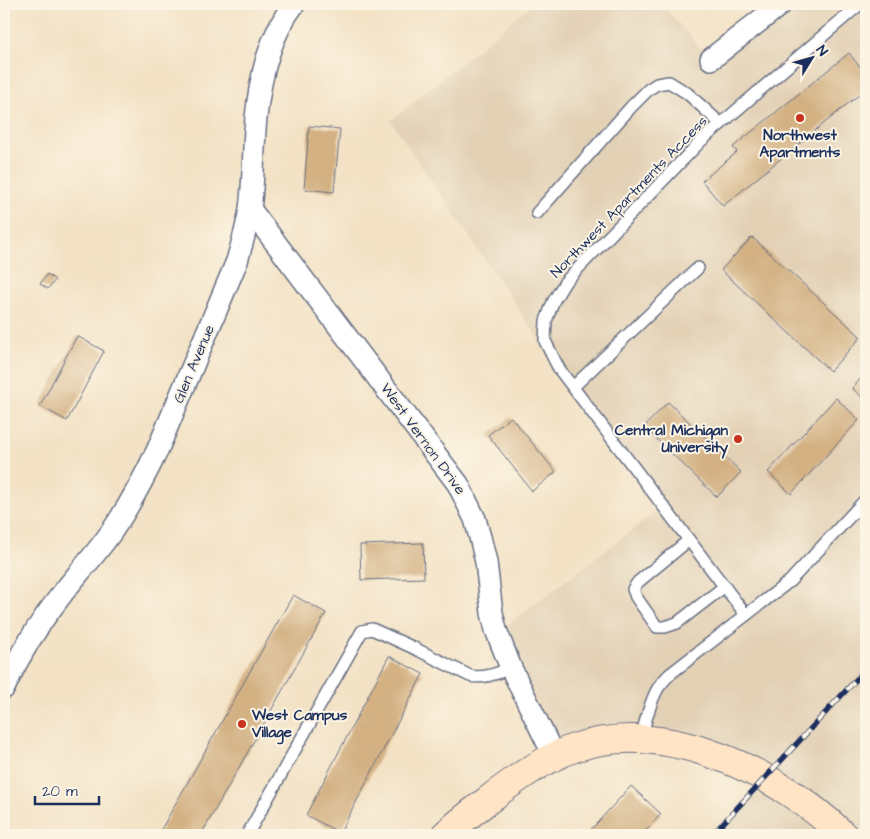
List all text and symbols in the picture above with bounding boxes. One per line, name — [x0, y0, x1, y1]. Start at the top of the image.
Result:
north arrow — [788, 32, 838, 82]
text: N — [811, 41, 832, 60]
street label: Northwest Apartments Access — [546, 111, 713, 283]
marker: Northwest Apartments — [794, 112, 806, 124]
place label: Northwest Apartments — [760, 125, 841, 163]
street label: Glen Avenue — [168, 322, 220, 406]
street label: West Vernon Drive — [375, 379, 471, 499]
place label: Central Michigan University — [615, 420, 729, 459]
marker: Central Michigan University — [732, 433, 744, 445]
place label: West Campus Village — [251, 705, 348, 745]
marker: West Campus Village — [236, 718, 248, 730]
scale bar — [35, 774, 99, 806]
text: 20 m — [42, 781, 78, 802]

